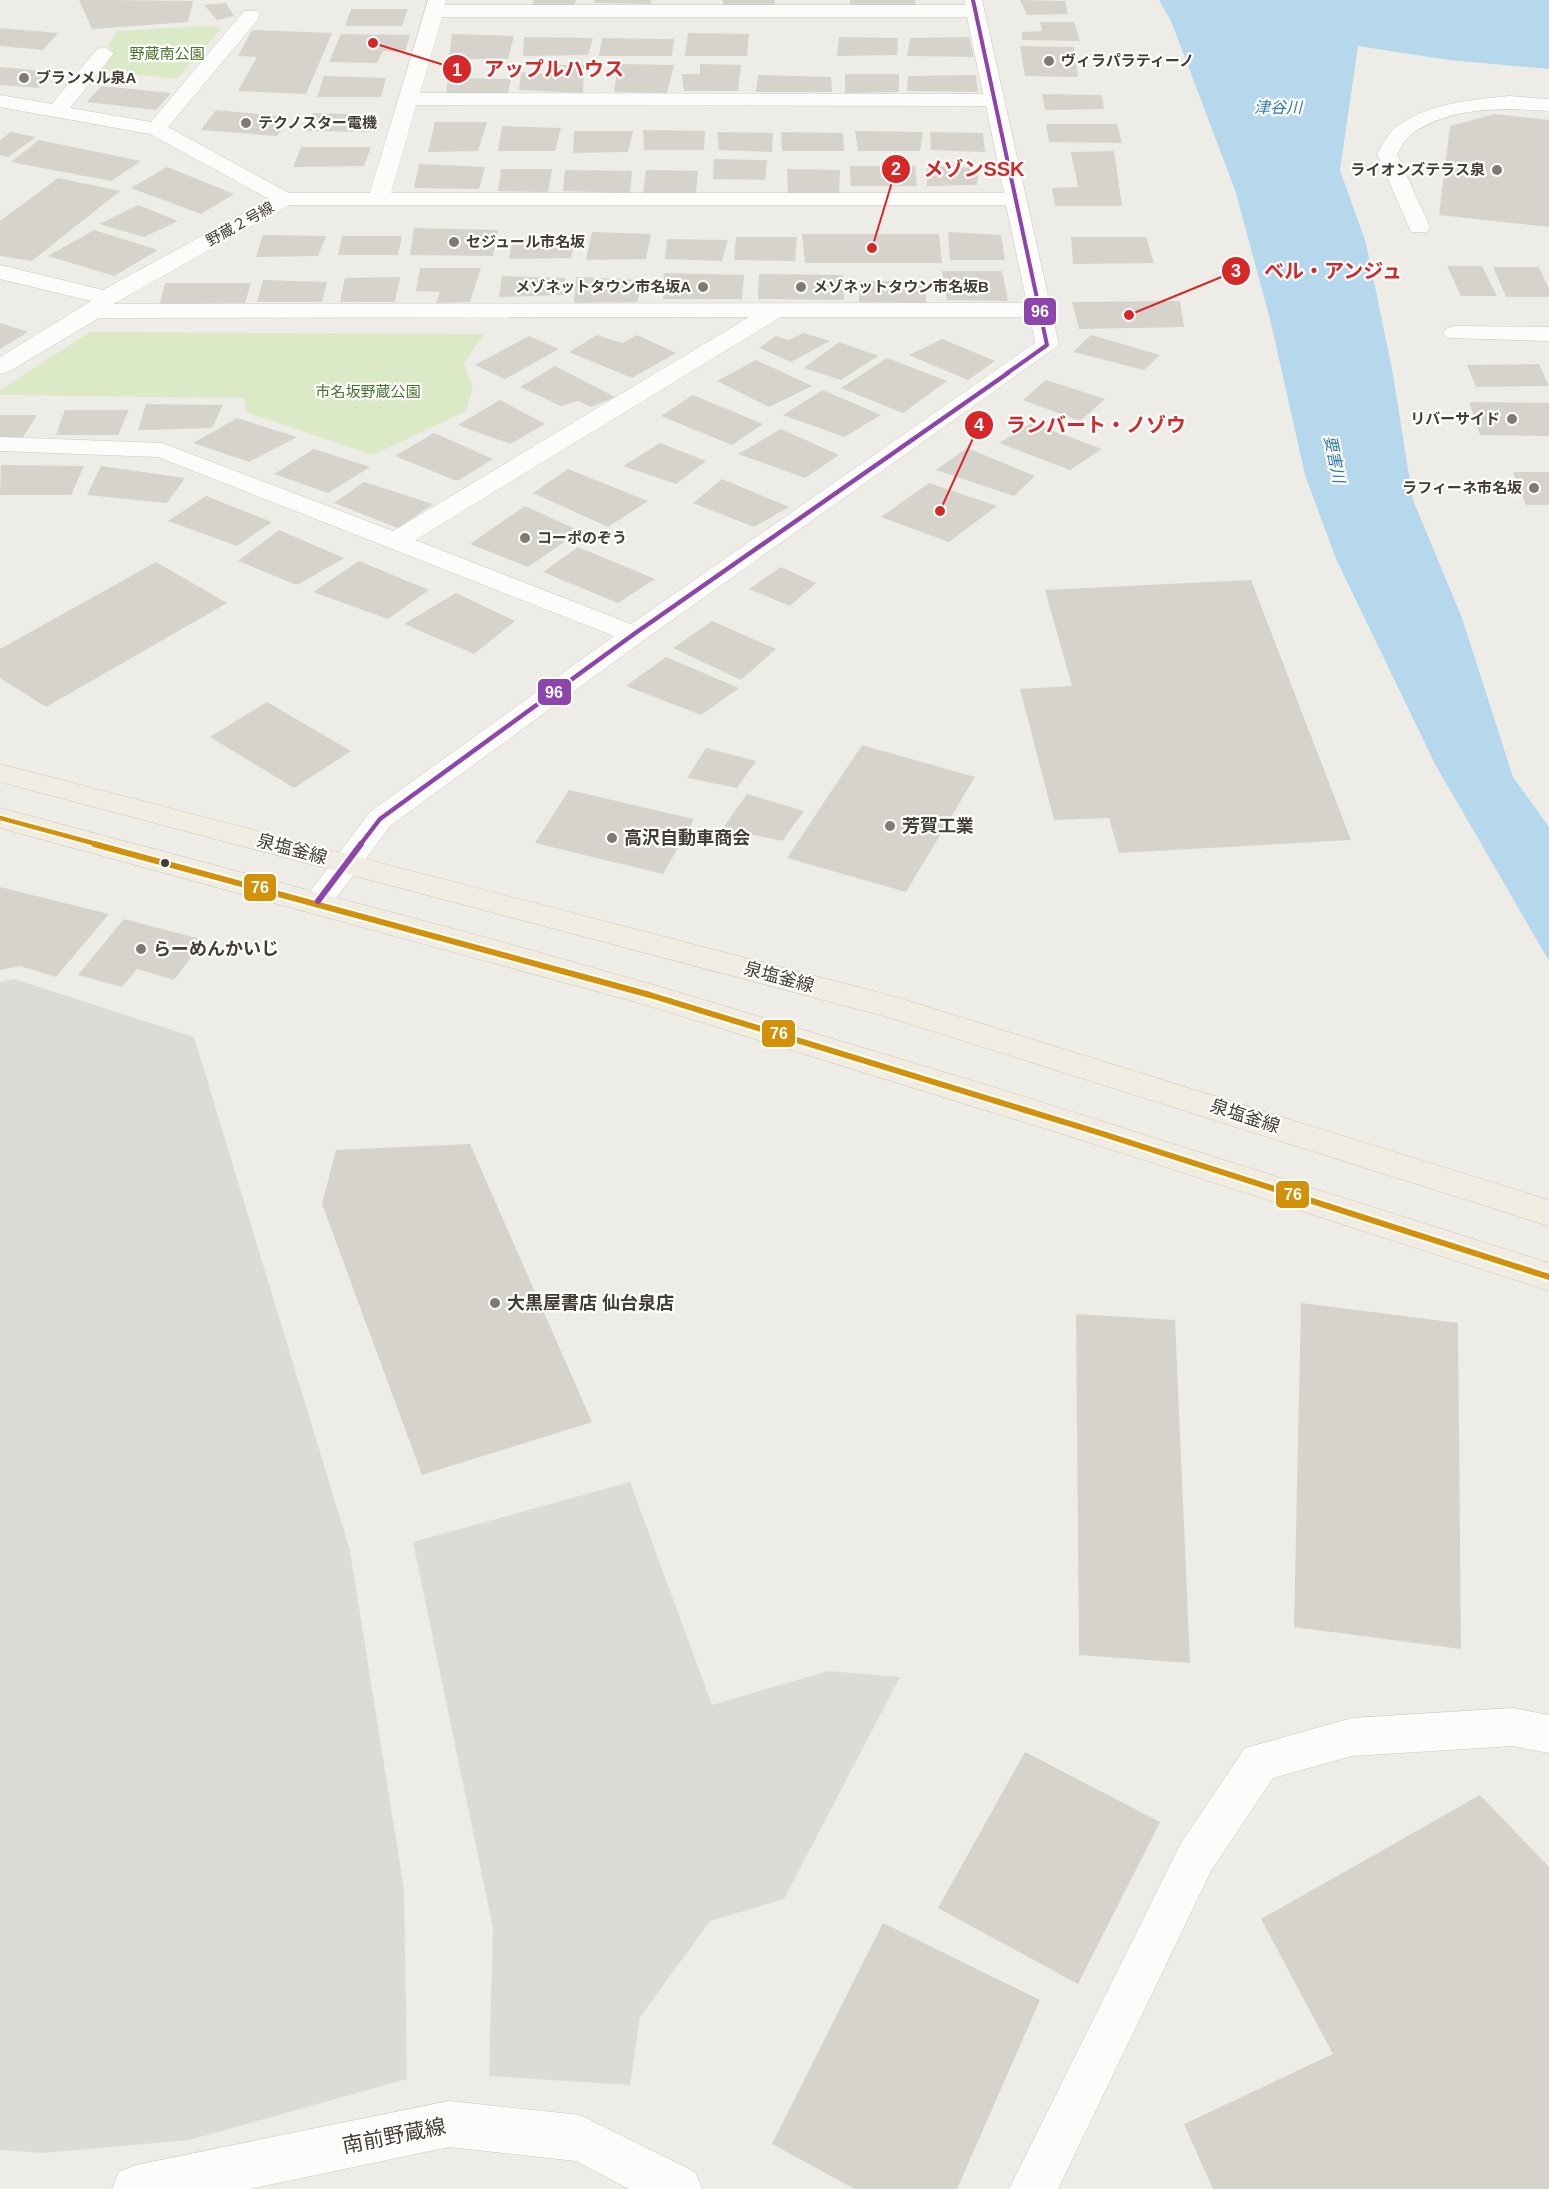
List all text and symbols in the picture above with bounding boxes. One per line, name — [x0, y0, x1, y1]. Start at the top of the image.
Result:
park label: 野蔵南公園 — [129, 45, 205, 62]
callout: アップルハウス — [442, 50, 636, 88]
place label: ヴィラパラティーノ — [1061, 52, 1194, 69]
marker: ヴィラパラティーノ — [1042, 54, 1056, 68]
text: アップルハウス — [484, 58, 624, 80]
text: 1 — [452, 60, 462, 80]
place label: ブランメル泉A — [36, 69, 137, 86]
marker: ブランメル泉A — [17, 71, 31, 85]
water label: 津谷川 — [1254, 99, 1304, 116]
place label: テクノスター電機 — [258, 114, 377, 131]
marker: テクノスター電機 — [239, 116, 253, 130]
callout: メゾンSSK — [881, 150, 1036, 188]
text: メゾンSSK — [923, 158, 1025, 180]
text: 2 — [891, 159, 901, 179]
place label: ライオンズテラス泉 — [1351, 161, 1485, 178]
marker: ライオンズテラス泉 — [1490, 163, 1504, 177]
street label: 野蔵２号線 — [203, 198, 277, 249]
place label: セジュール市名坂 — [466, 233, 585, 250]
marker: セジュール市名坂 — [447, 235, 461, 249]
callout: ベル・アンジュ — [1221, 252, 1415, 290]
text: ベル・アンジュ — [1264, 260, 1402, 282]
text: 3 — [1231, 261, 1241, 281]
place label: メゾネットタウン市名坂A — [515, 278, 691, 295]
place label: メゾネットタウン市名坂B — [813, 278, 989, 295]
marker: メゾネットタウン市名坂A — [696, 280, 710, 294]
marker: メゾネットタウン市名坂B — [794, 280, 808, 294]
line badge: 96 — [1023, 297, 1057, 326]
text: 96 — [1031, 303, 1049, 320]
park label: 市名坂野蔵公園 — [315, 383, 421, 400]
callout: ランバート・ノゾウ — [964, 406, 1198, 444]
place label: リバーサイド — [1410, 410, 1500, 427]
marker: リバーサイド — [1505, 412, 1519, 426]
text: ランバート・ノゾウ — [1006, 414, 1186, 436]
text: 4 — [974, 415, 984, 435]
water label: 要害川 — [1321, 434, 1348, 486]
place label: ラフィーネ市名坂 — [1402, 479, 1522, 496]
marker: ラフィーネ市名坂 — [1527, 481, 1541, 495]
place label: コーポのぞう — [537, 529, 627, 546]
marker: コーポのぞう — [518, 531, 532, 545]
line badge: 96 — [537, 678, 572, 706]
text: 96 — [545, 684, 563, 701]
place label: 芳賀工業 — [902, 816, 974, 836]
marker: 芳賀工業 — [883, 819, 897, 833]
place label: 高沢自動車商会 — [624, 828, 750, 848]
street label: 泉塩釜線 — [255, 830, 329, 868]
marker: 高沢自動車商会 — [605, 831, 619, 845]
unlabelled marker — [159, 857, 171, 869]
line badge: 76 — [243, 873, 277, 902]
text: 76 — [251, 879, 269, 896]
place label: らーめんかいじ — [153, 939, 279, 959]
marker: らーめんかいじ — [134, 942, 148, 956]
street label: 泉塩釜線 — [742, 958, 816, 996]
line badge: 76 — [761, 1019, 796, 1048]
text: 76 — [770, 1025, 788, 1042]
street label: 泉塩釜線 — [1208, 1095, 1282, 1137]
line badge: 76 — [1275, 1180, 1310, 1209]
text: 76 — [1284, 1186, 1302, 1203]
place label: 大黒屋書店 仙台泉店 — [507, 1293, 674, 1313]
marker: 大黒屋書店 仙台泉店 — [488, 1296, 502, 1310]
street label: 南前野蔵線 — [340, 2114, 448, 2157]

